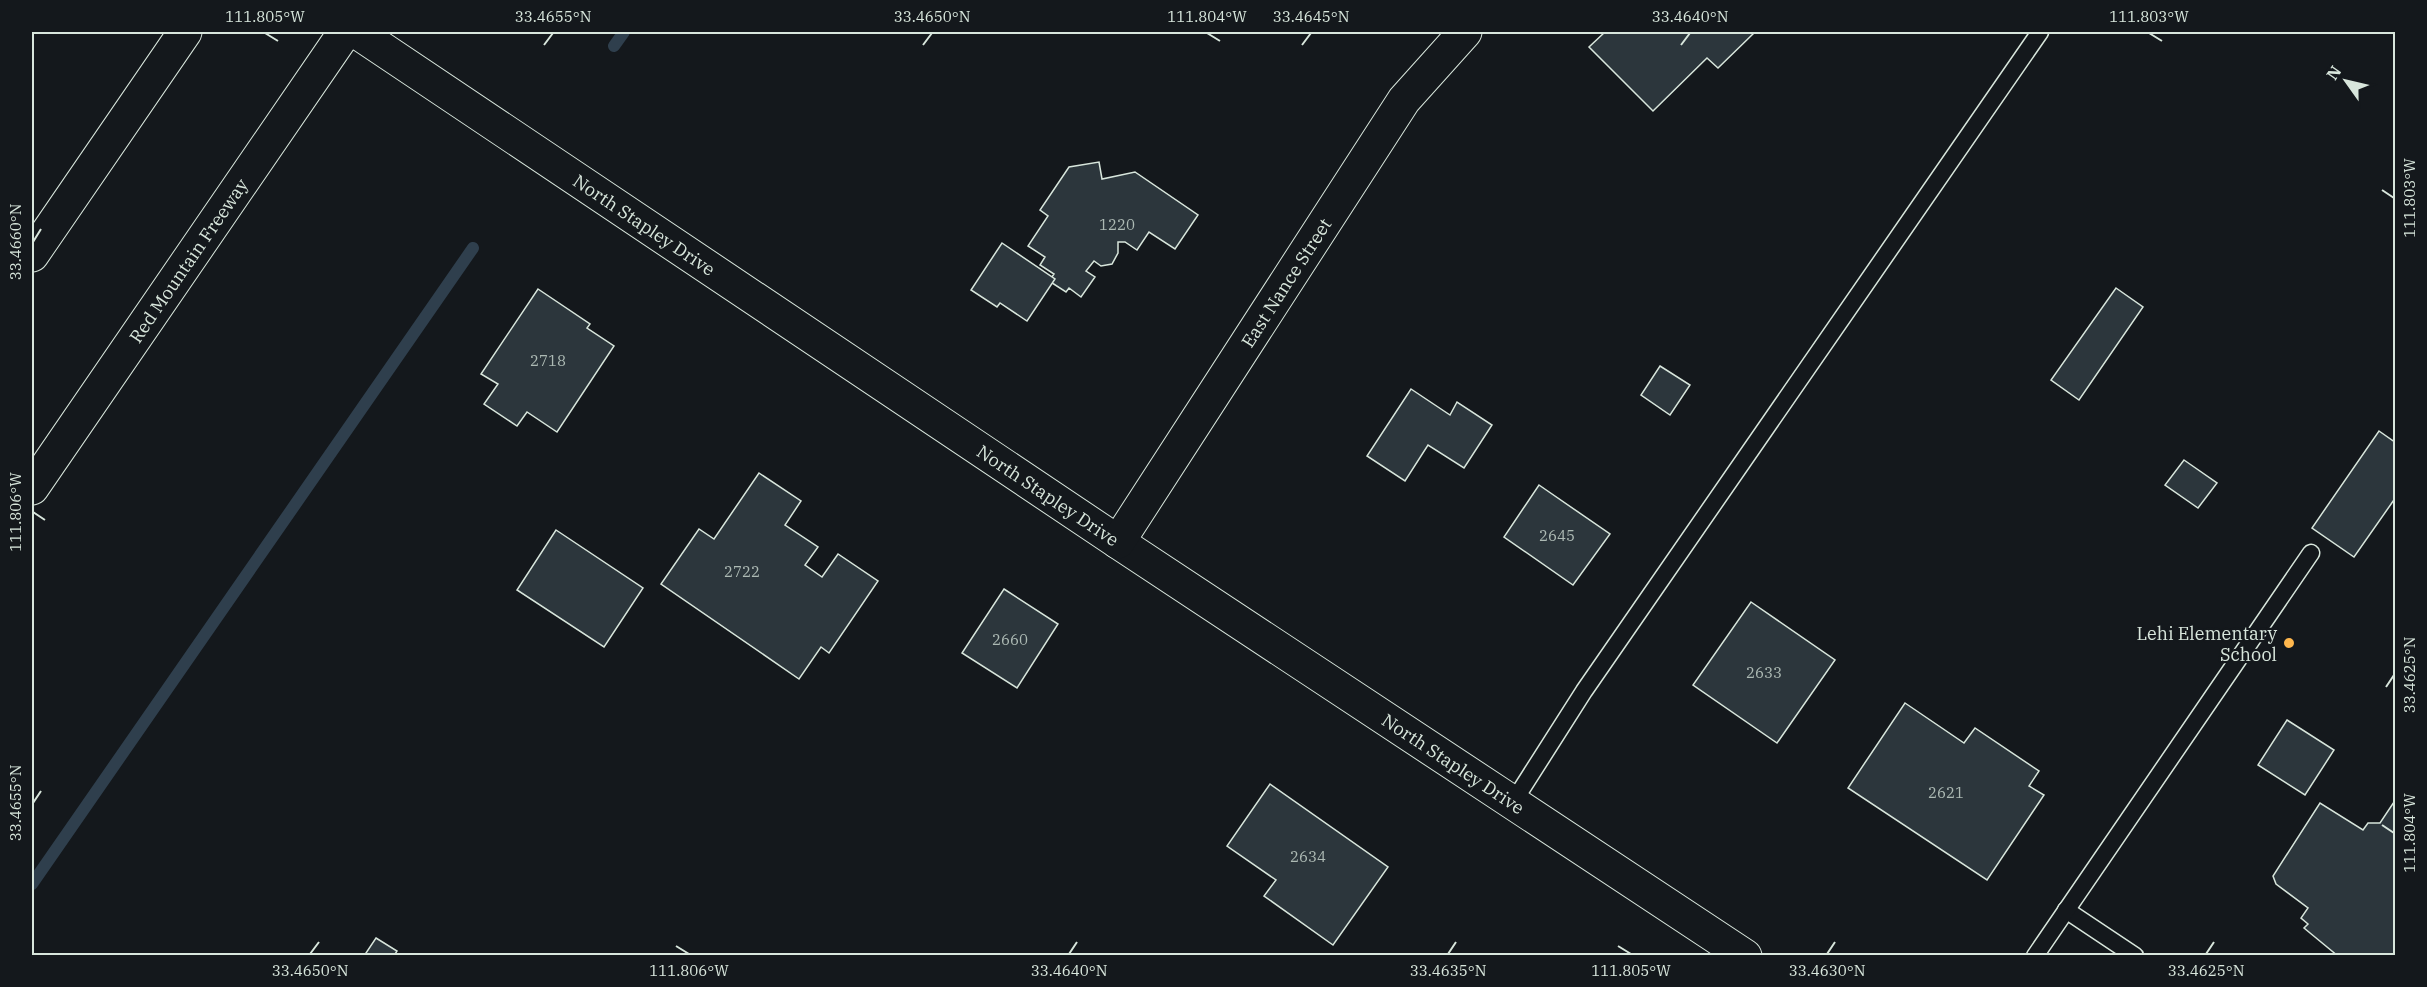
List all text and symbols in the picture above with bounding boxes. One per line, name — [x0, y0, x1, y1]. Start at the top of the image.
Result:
text: 111.805°W — [225, 7, 305, 26]
text: 33.4655°N — [515, 7, 591, 26]
text: 33.4650°N — [894, 7, 970, 26]
text: 111.804°W — [1167, 7, 1247, 26]
text: 33.4645°N — [1273, 7, 1349, 26]
text: 33.4640°N — [1652, 7, 1728, 26]
text: 111.803°W — [2109, 7, 2189, 26]
north arrow — [2316, 51, 2376, 111]
text: N — [2322, 62, 2345, 83]
text: 111.803°W — [2400, 158, 2419, 238]
street label: North Stapley Drive — [569, 169, 720, 280]
street label: Red Mountain Freeway — [124, 174, 253, 347]
text: 33.4660°N — [6, 204, 25, 280]
street label: East Nance Street — [1236, 214, 1336, 352]
house number: 1220 — [1099, 215, 1135, 234]
house number: 2718 — [530, 351, 566, 370]
street label: North Stapley Drive — [973, 439, 1124, 551]
text: 111.806°W — [6, 472, 25, 552]
house number: 2645 — [1539, 526, 1575, 545]
house number: 2722 — [724, 562, 760, 581]
place label: Lehi Elementary School — [2136, 622, 2277, 666]
house number: 2660 — [992, 630, 1028, 649]
marker: Lehi Elementary School — [2282, 636, 2296, 650]
text: 33.4625°N — [2400, 637, 2419, 713]
house number: 2633 — [1746, 663, 1782, 682]
street label: North Stapley Drive — [1378, 708, 1529, 819]
text: 33.4655°N — [6, 765, 25, 841]
house number: 2621 — [1928, 783, 1964, 802]
text: 111.804°W — [2400, 793, 2419, 873]
house number: 2634 — [1290, 847, 1326, 866]
text: 33.4650°N — [272, 961, 348, 980]
text: 111.806°W — [649, 961, 729, 980]
text: 33.4640°N — [1031, 961, 1107, 980]
text: 33.4635°N — [1410, 961, 1486, 980]
text: 111.805°W — [1591, 961, 1671, 980]
text: 33.4630°N — [1789, 961, 1865, 980]
text: 33.4625°N — [2168, 961, 2244, 980]

